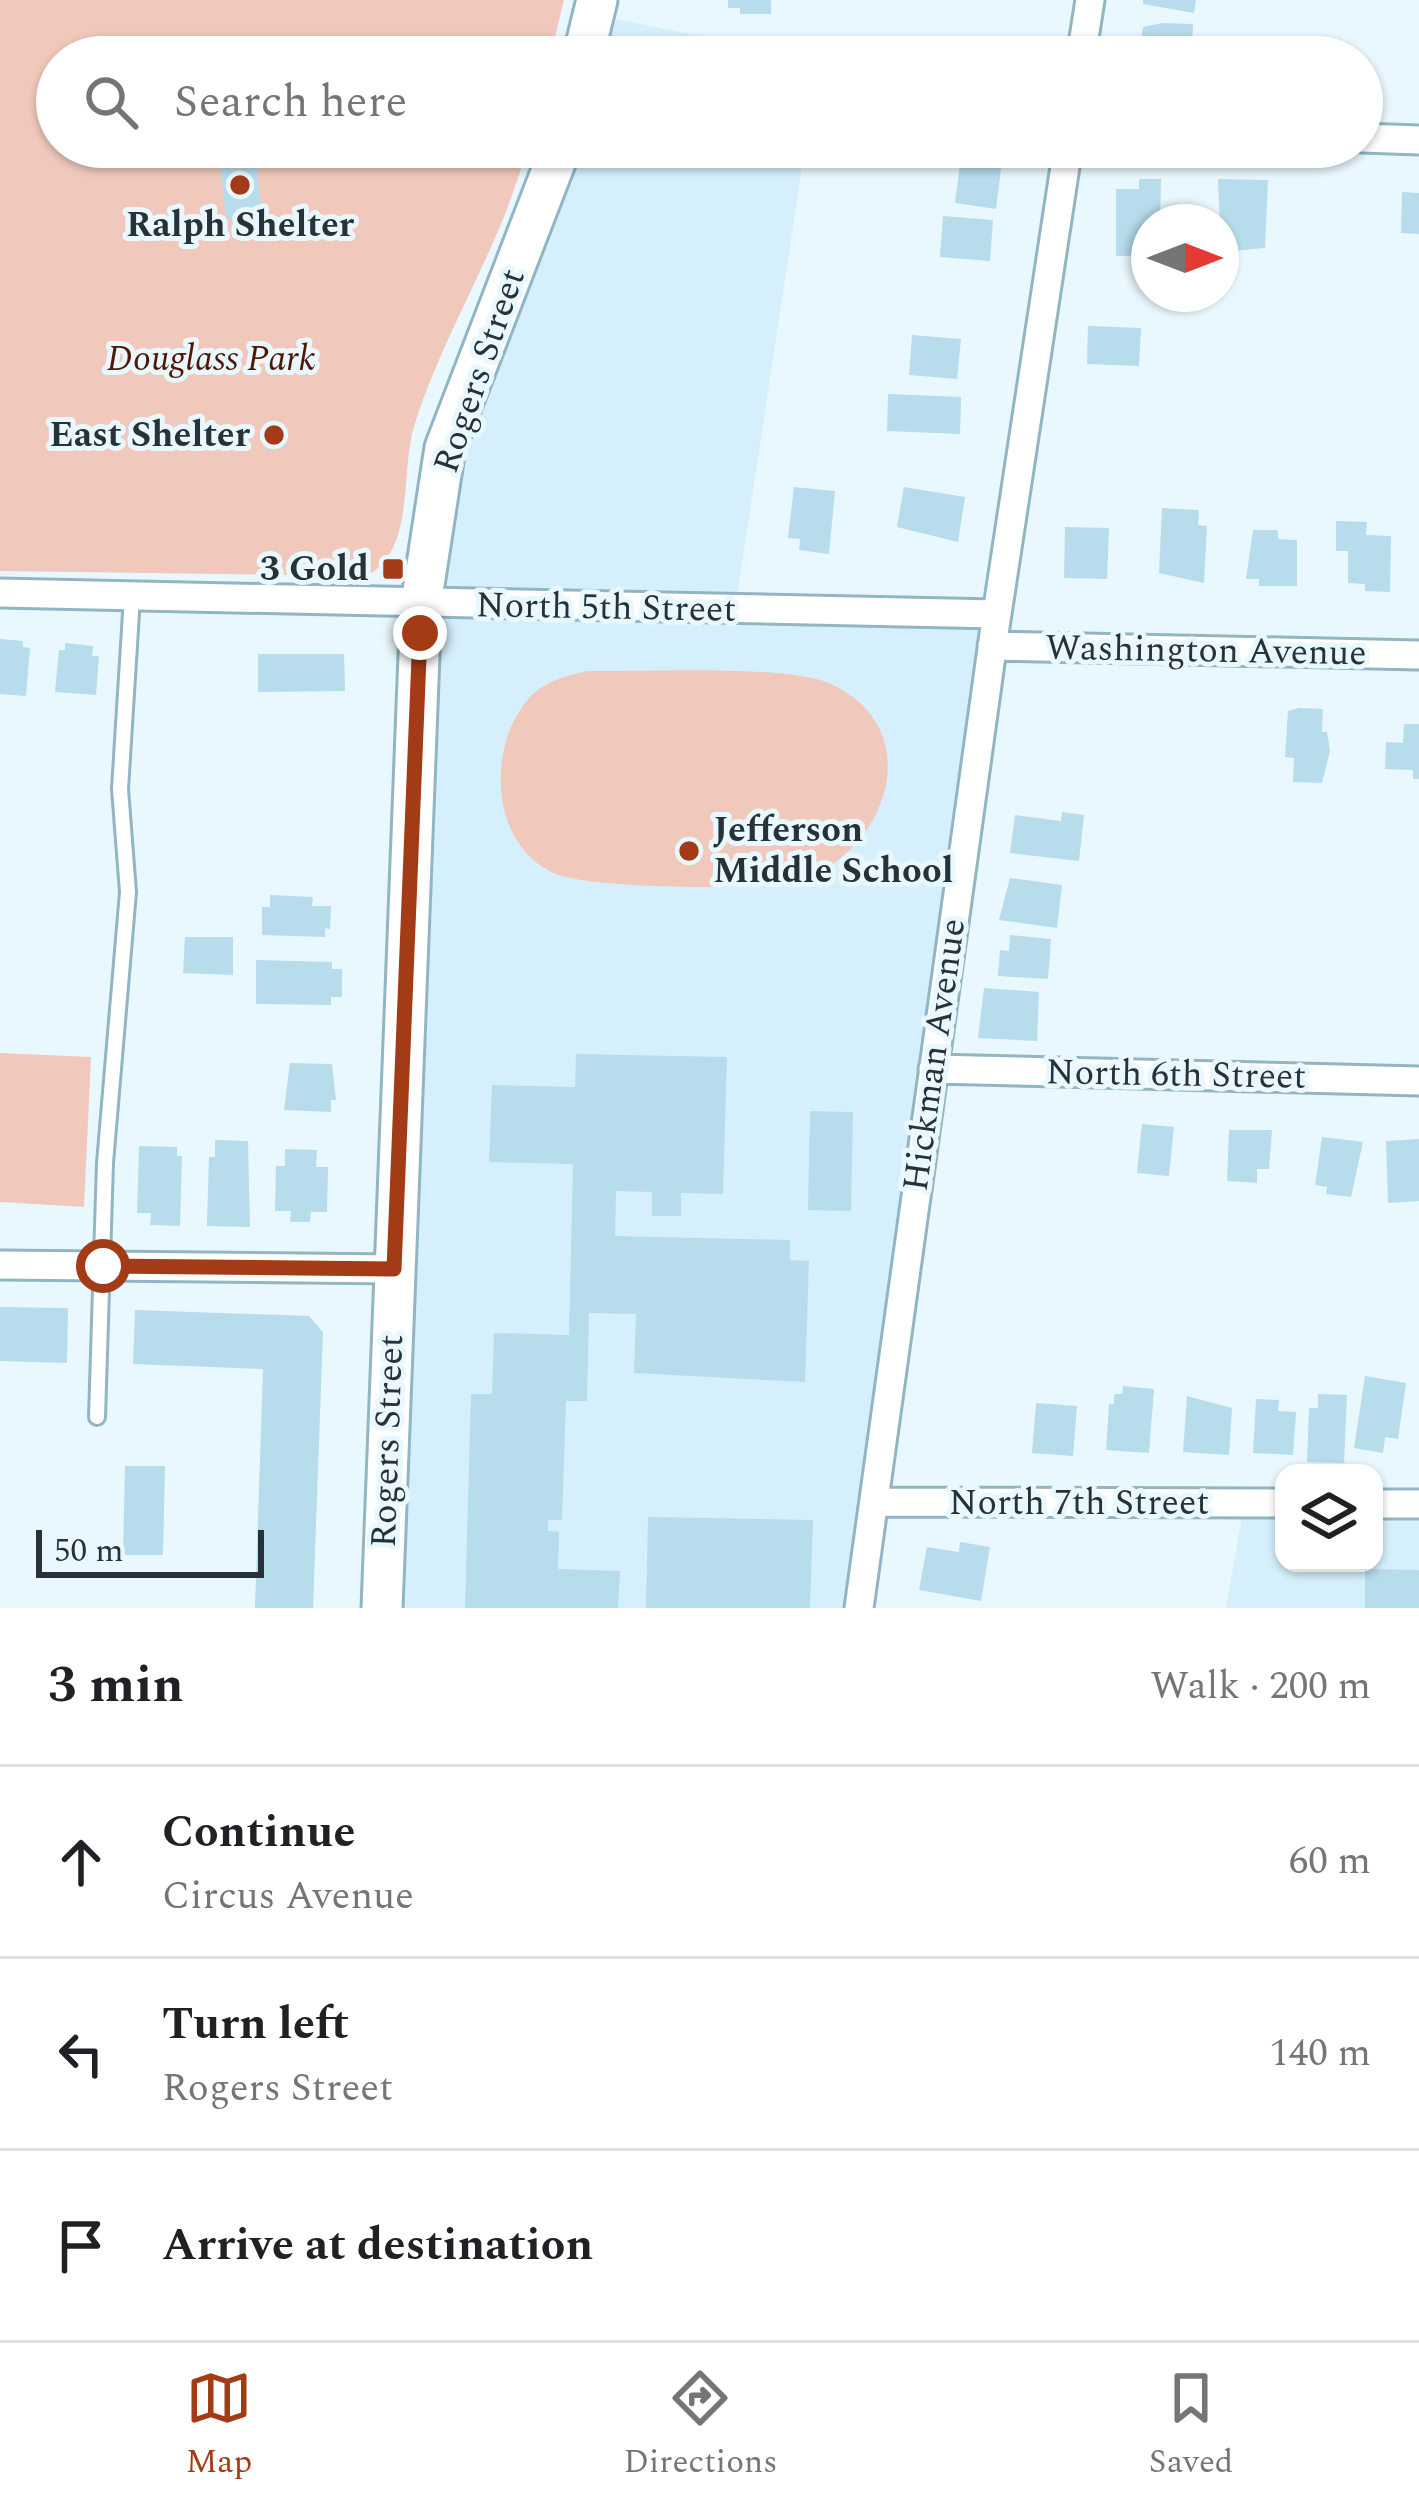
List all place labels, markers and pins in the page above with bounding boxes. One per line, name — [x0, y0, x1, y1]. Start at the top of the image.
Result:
marker: Ralph Shelter — [227, 172, 253, 198]
place label: Ralph Shelter — [126, 198, 355, 253]
place label: East Shelter — [49, 408, 251, 463]
marker: East Shelter — [261, 422, 287, 448]
place label: 3 Gold — [260, 542, 369, 597]
marker: 3 Gold — [380, 556, 406, 582]
place label: Jefferson Middle School — [713, 803, 954, 899]
marker: Jefferson Middle School — [676, 838, 702, 864]

